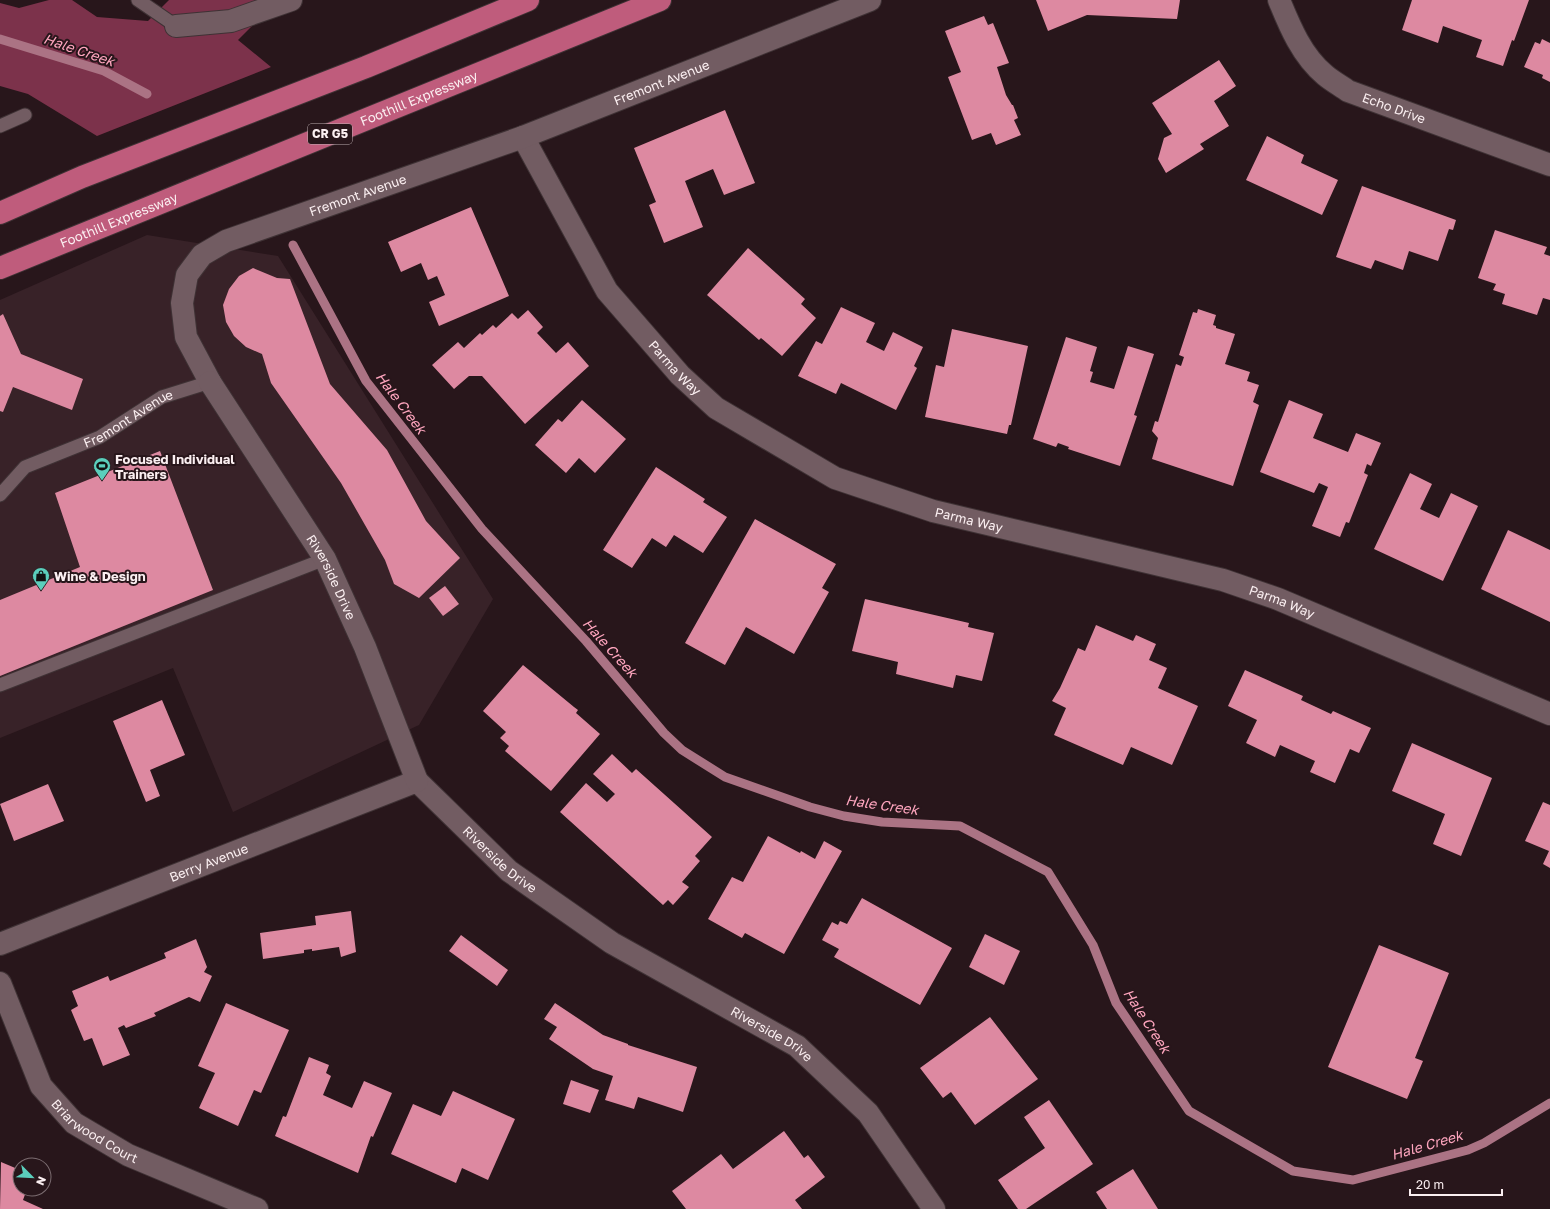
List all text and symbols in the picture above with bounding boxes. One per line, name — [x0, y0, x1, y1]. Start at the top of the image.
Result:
water label: Hale Creek — [42, 30, 119, 70]
street label: Fremont Avenue — [611, 56, 712, 108]
street label: Foothill Expressway — [358, 67, 481, 129]
street label: Echo Drive — [1360, 89, 1428, 127]
road number: CR G5 — [308, 124, 352, 144]
street label: Fremont Avenue — [307, 171, 408, 219]
street label: Foothill Expressway — [57, 189, 180, 251]
street label: Parma Way — [646, 337, 705, 399]
water label: Hale Creek — [372, 368, 432, 439]
street label: Fremont Avenue — [81, 386, 175, 451]
place label: Focused Individual Trainers — [115, 451, 235, 482]
sports icon: Focused Individual Trainers — [92, 456, 112, 481]
street label: Parma Way — [933, 504, 1005, 536]
street label: Riverside Drive — [303, 531, 359, 622]
shop icon: Wine & Design — [31, 566, 51, 591]
place label: Wine & Design — [54, 568, 146, 584]
street label: Parma Way — [1247, 582, 1318, 622]
water label: Hale Creek — [579, 615, 643, 682]
water label: Hale Creek — [844, 791, 922, 818]
street label: Riverside Drive — [460, 823, 540, 896]
street label: Berry Avenue — [167, 840, 250, 885]
water label: Hale Creek — [1120, 985, 1176, 1058]
street label: Riverside Drive — [728, 1003, 816, 1065]
street label: Briarwood Court — [48, 1096, 140, 1166]
water label: Hale Creek — [1389, 1126, 1467, 1163]
north arrow — [12, 1157, 52, 1197]
scale bar — [1410, 1171, 1502, 1197]
text: N — [34, 1175, 49, 1188]
text: 20 m — [1416, 1177, 1444, 1192]

